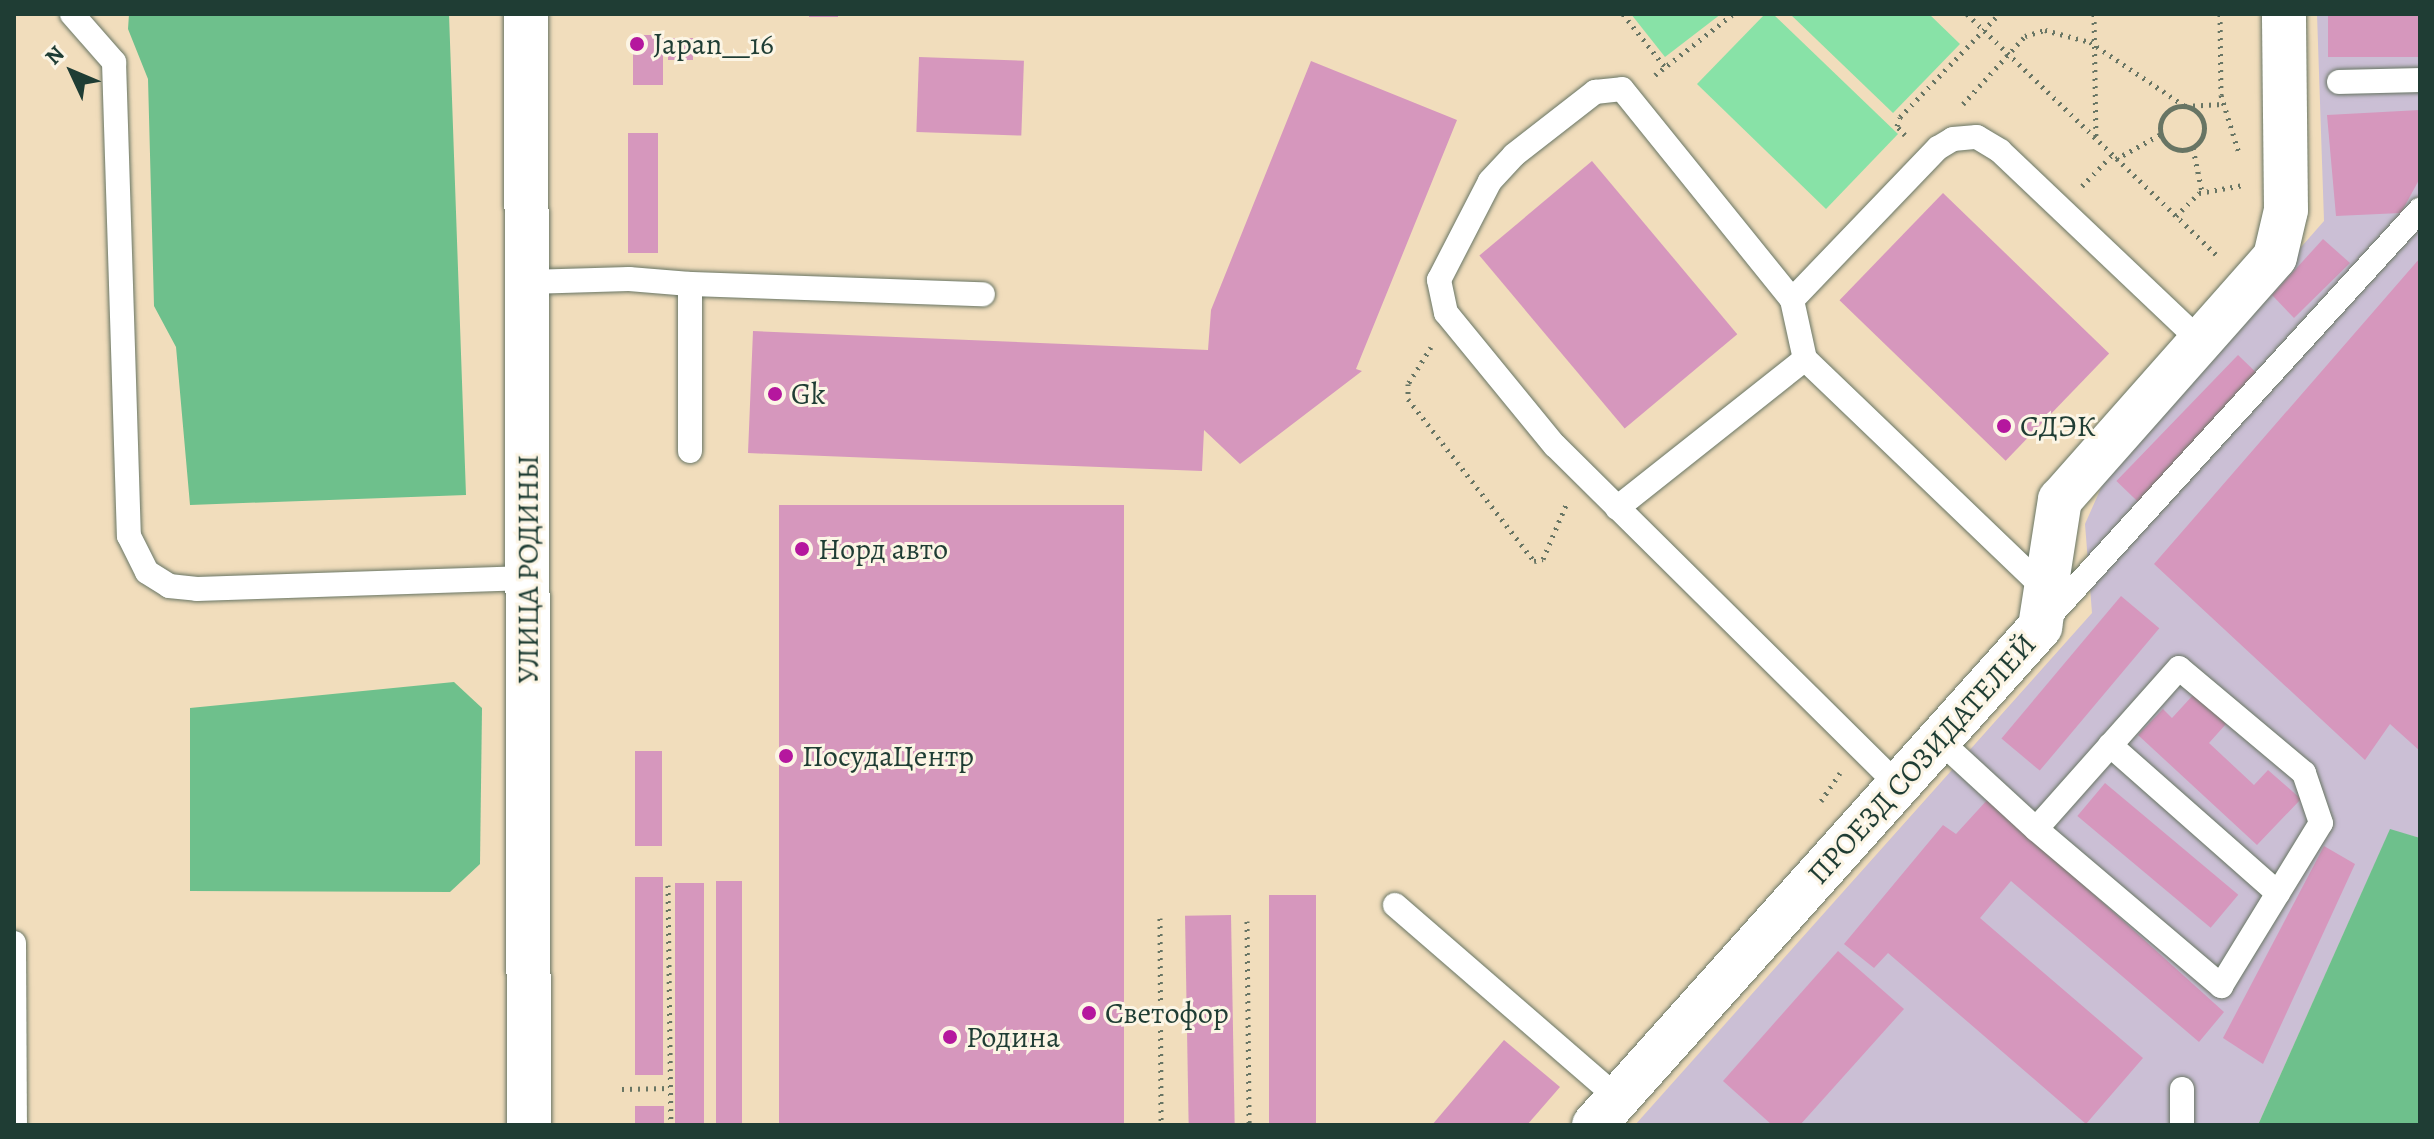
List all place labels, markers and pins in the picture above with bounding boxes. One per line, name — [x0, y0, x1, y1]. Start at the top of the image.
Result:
place label: Japan__16 — [653, 26, 774, 62]
marker: Japan__16 — [628, 35, 646, 53]
place label: Gk — [791, 376, 826, 412]
marker: Gk — [766, 385, 784, 403]
place label: СДЭК — [2020, 408, 2096, 444]
marker: СДЭК — [1995, 417, 2013, 435]
place label: Норд авто — [818, 531, 948, 567]
marker: Норд авто — [793, 540, 811, 558]
place label: ПосудаЦентр — [802, 738, 974, 774]
marker: ПосудаЦентр — [777, 747, 795, 765]
place label: Светофор — [1105, 995, 1229, 1031]
marker: Светофор — [1080, 1004, 1098, 1022]
place label: Родина — [966, 1019, 1060, 1055]
marker: Родина — [941, 1028, 959, 1046]

